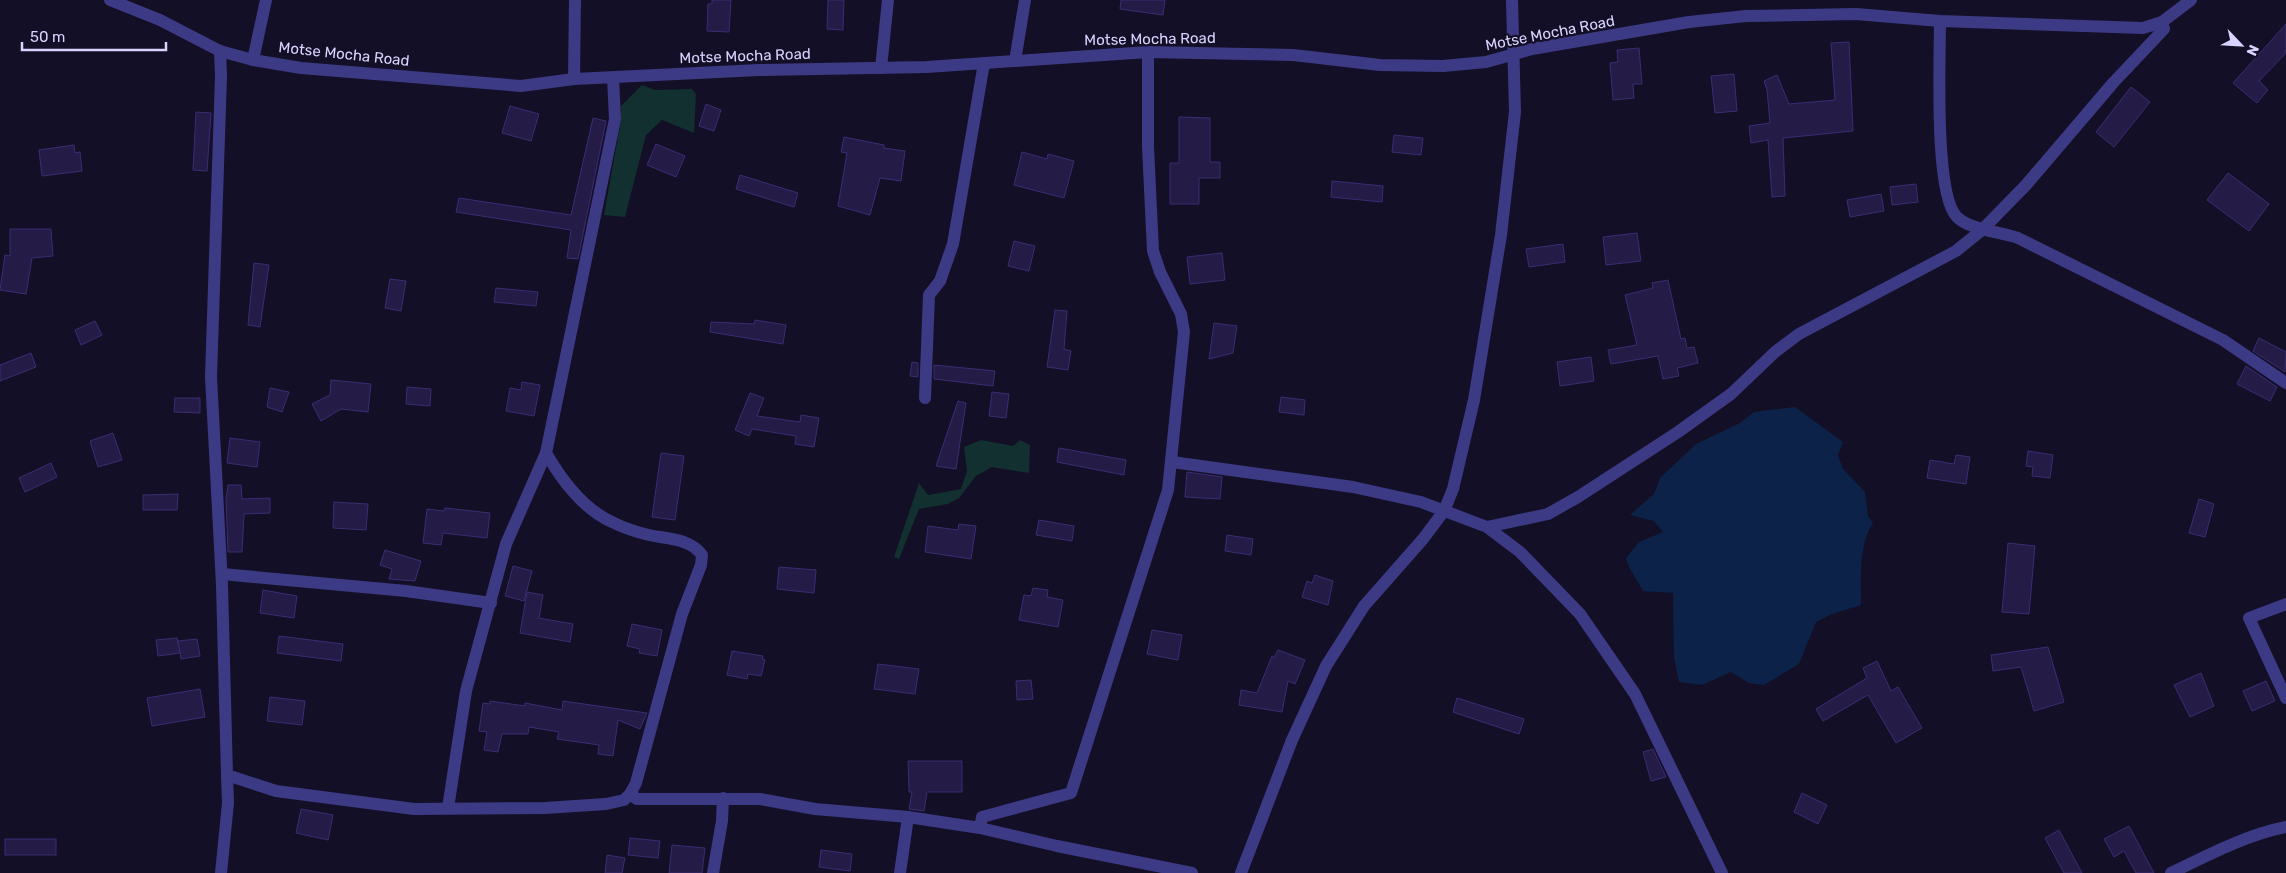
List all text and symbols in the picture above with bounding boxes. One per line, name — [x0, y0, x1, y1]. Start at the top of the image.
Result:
street label: Motse Mocha Road — [1484, 12, 1616, 54]
scale bar — [22, 20, 166, 52]
north arrow — [2216, 20, 2266, 70]
text: 50 m — [30, 28, 65, 46]
street label: Motse Mocha Road — [1084, 29, 1216, 49]
street label: Motse Mocha Road — [278, 38, 410, 70]
text: N — [2242, 42, 2262, 58]
street label: Motse Mocha Road — [679, 45, 811, 67]

